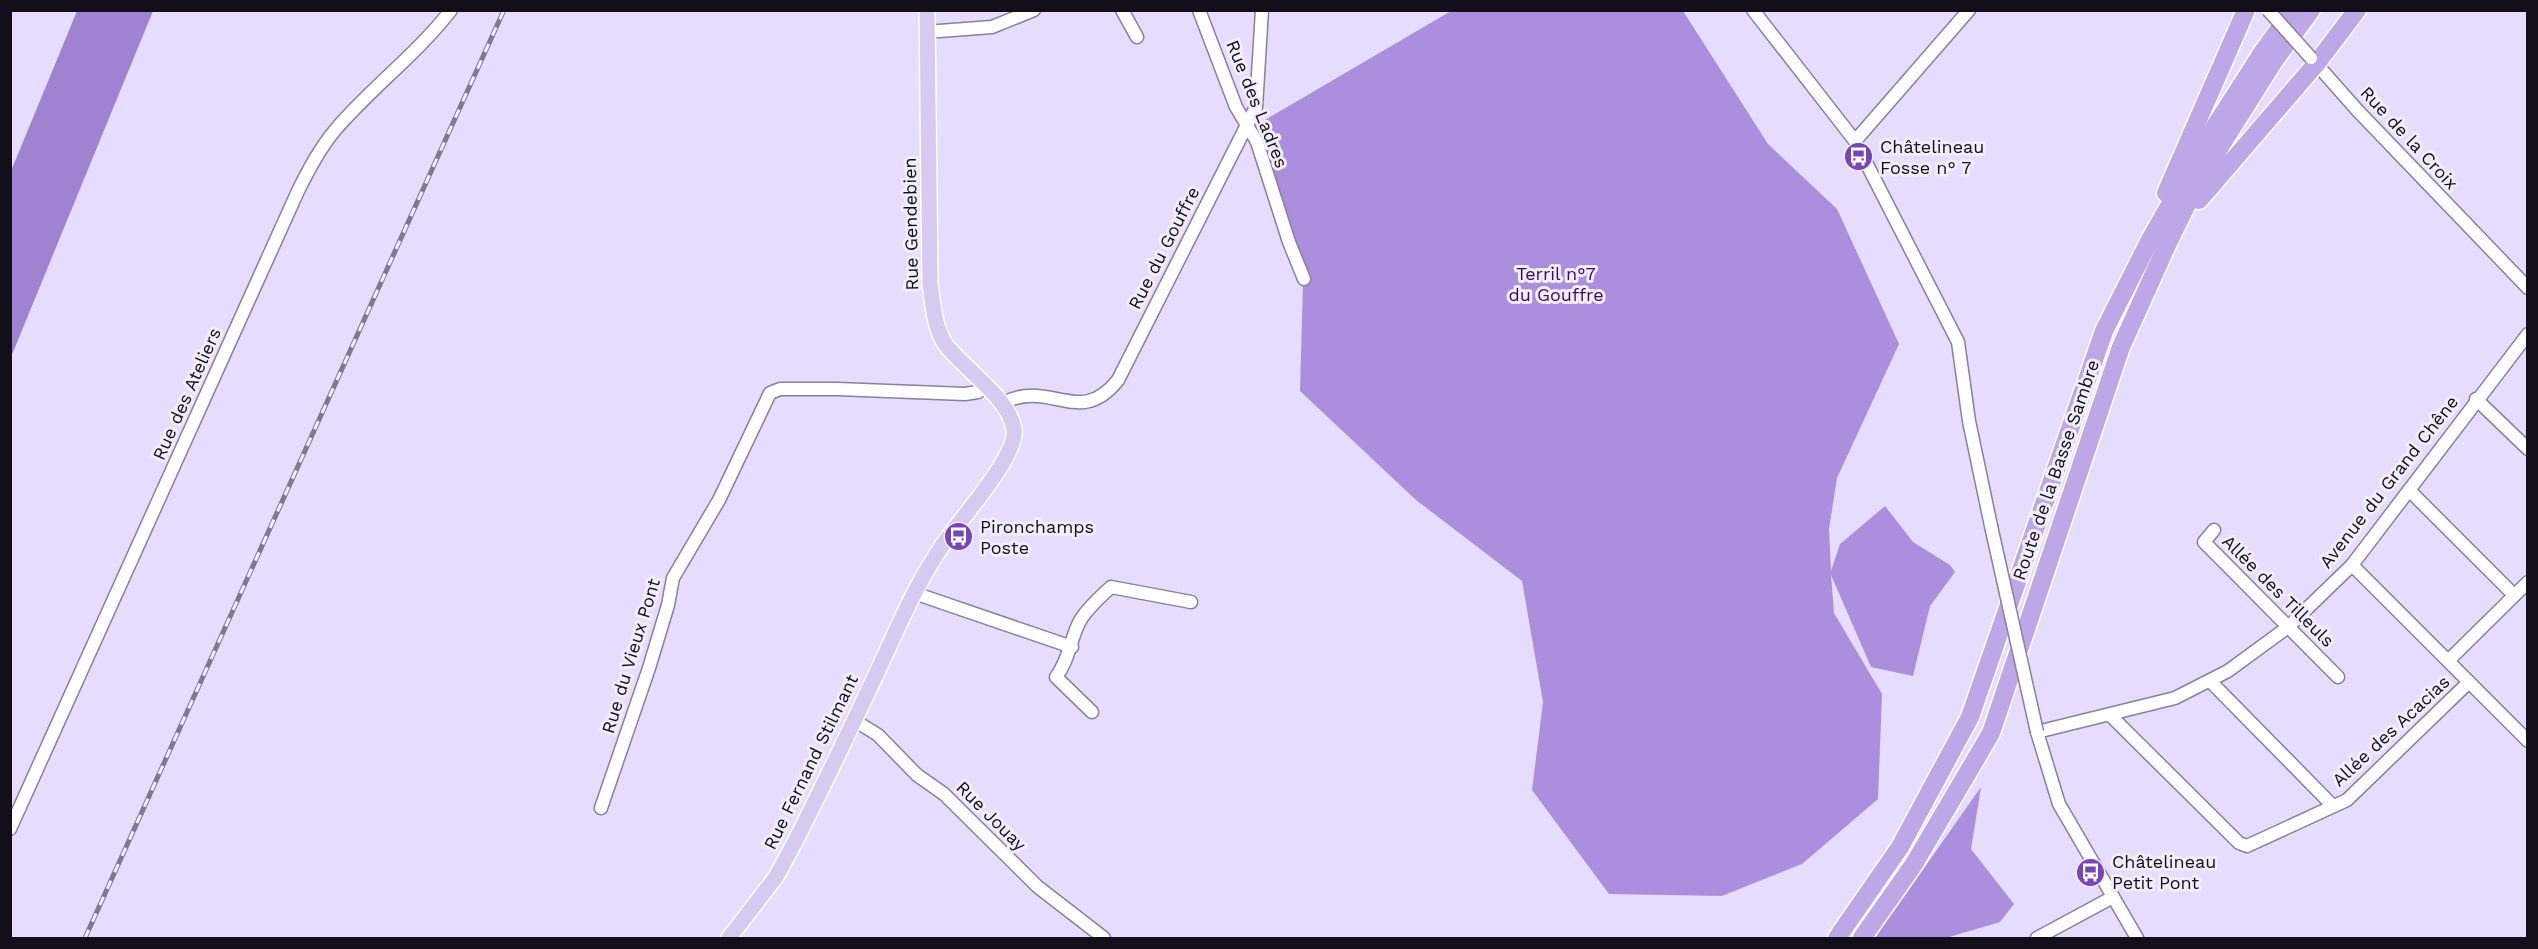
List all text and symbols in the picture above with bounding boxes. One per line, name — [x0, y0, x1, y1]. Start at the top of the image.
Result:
street label: Rue des Ladres — [1222, 37, 1293, 171]
street label: Rue de la Croix — [2356, 82, 2462, 194]
place label: Châtelineau Fosse n° 7 — [1880, 136, 1984, 178]
bus stop icon: Châtelineau Fosse n° 7 — [1843, 141, 1875, 173]
street label: Rue Gendebien — [899, 157, 922, 291]
street label: Rue du Gouffre — [1124, 183, 1203, 312]
park label: Terril n°7 du Gouffre — [1508, 263, 1604, 305]
street label: Rue des Ateliers — [148, 325, 225, 463]
street label: Route de la Basse Sambre — [2008, 357, 2103, 583]
street label: Avenue du Grand Chêne — [2315, 391, 2462, 572]
place label: Pironchamps Poste — [980, 516, 1094, 558]
bus stop icon: Pironchamps Poste — [943, 521, 975, 553]
street label: Allée des Tilleuls — [2218, 530, 2339, 651]
street label: Rue du Vieux Pont — [597, 575, 664, 736]
street label: Rue Fernand Stilmant — [759, 670, 862, 853]
street label: Allée des Acacias — [2328, 671, 2454, 790]
street label: Rue Jouay — [952, 776, 1031, 855]
place label: Châtelineau Petit Pont — [2112, 851, 2216, 893]
bus stop icon: Châtelineau Petit Pont — [2075, 856, 2107, 888]

